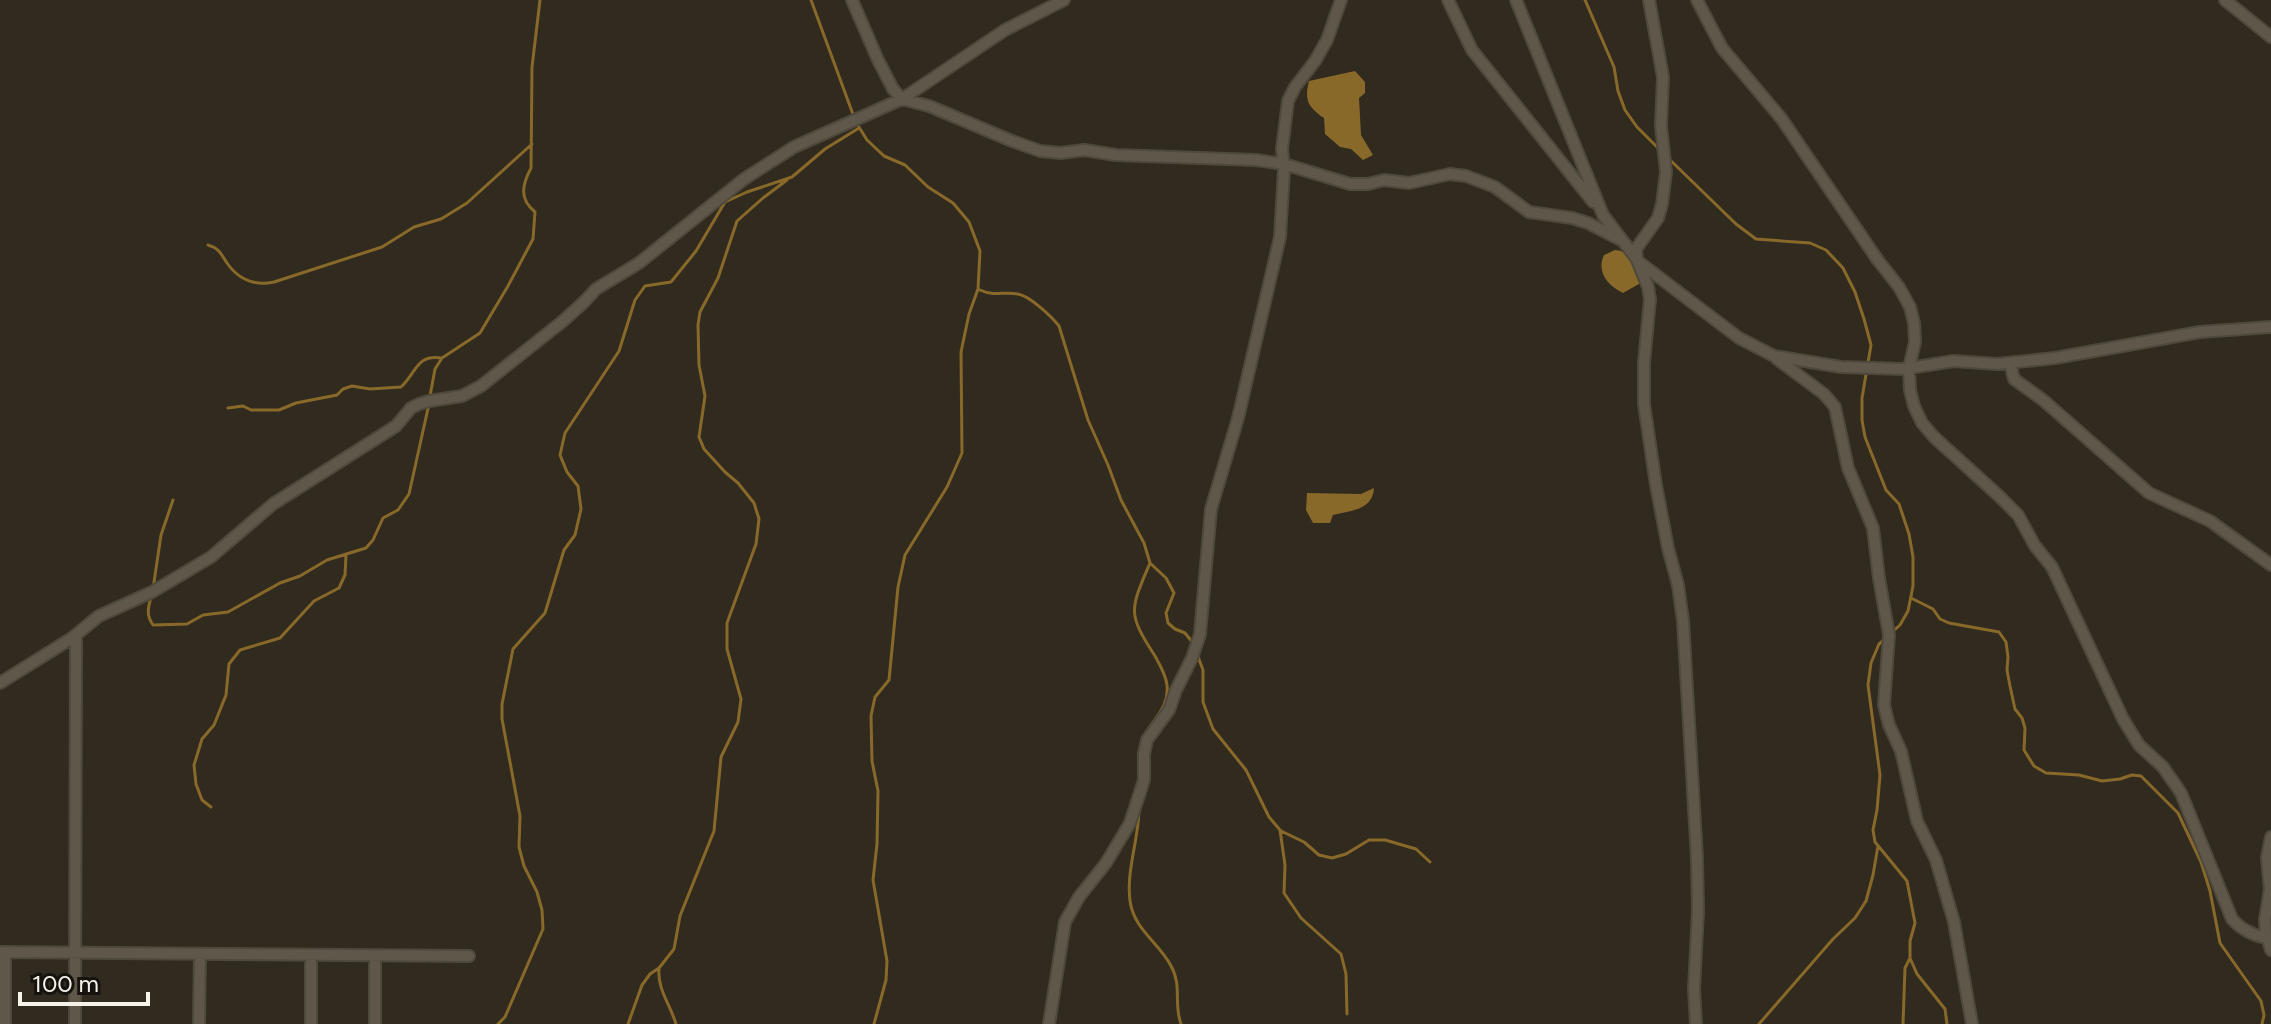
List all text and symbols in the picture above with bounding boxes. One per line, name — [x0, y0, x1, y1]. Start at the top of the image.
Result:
scale bar — [20, 956, 148, 1006]
text: 100 m — [32, 969, 99, 998]

